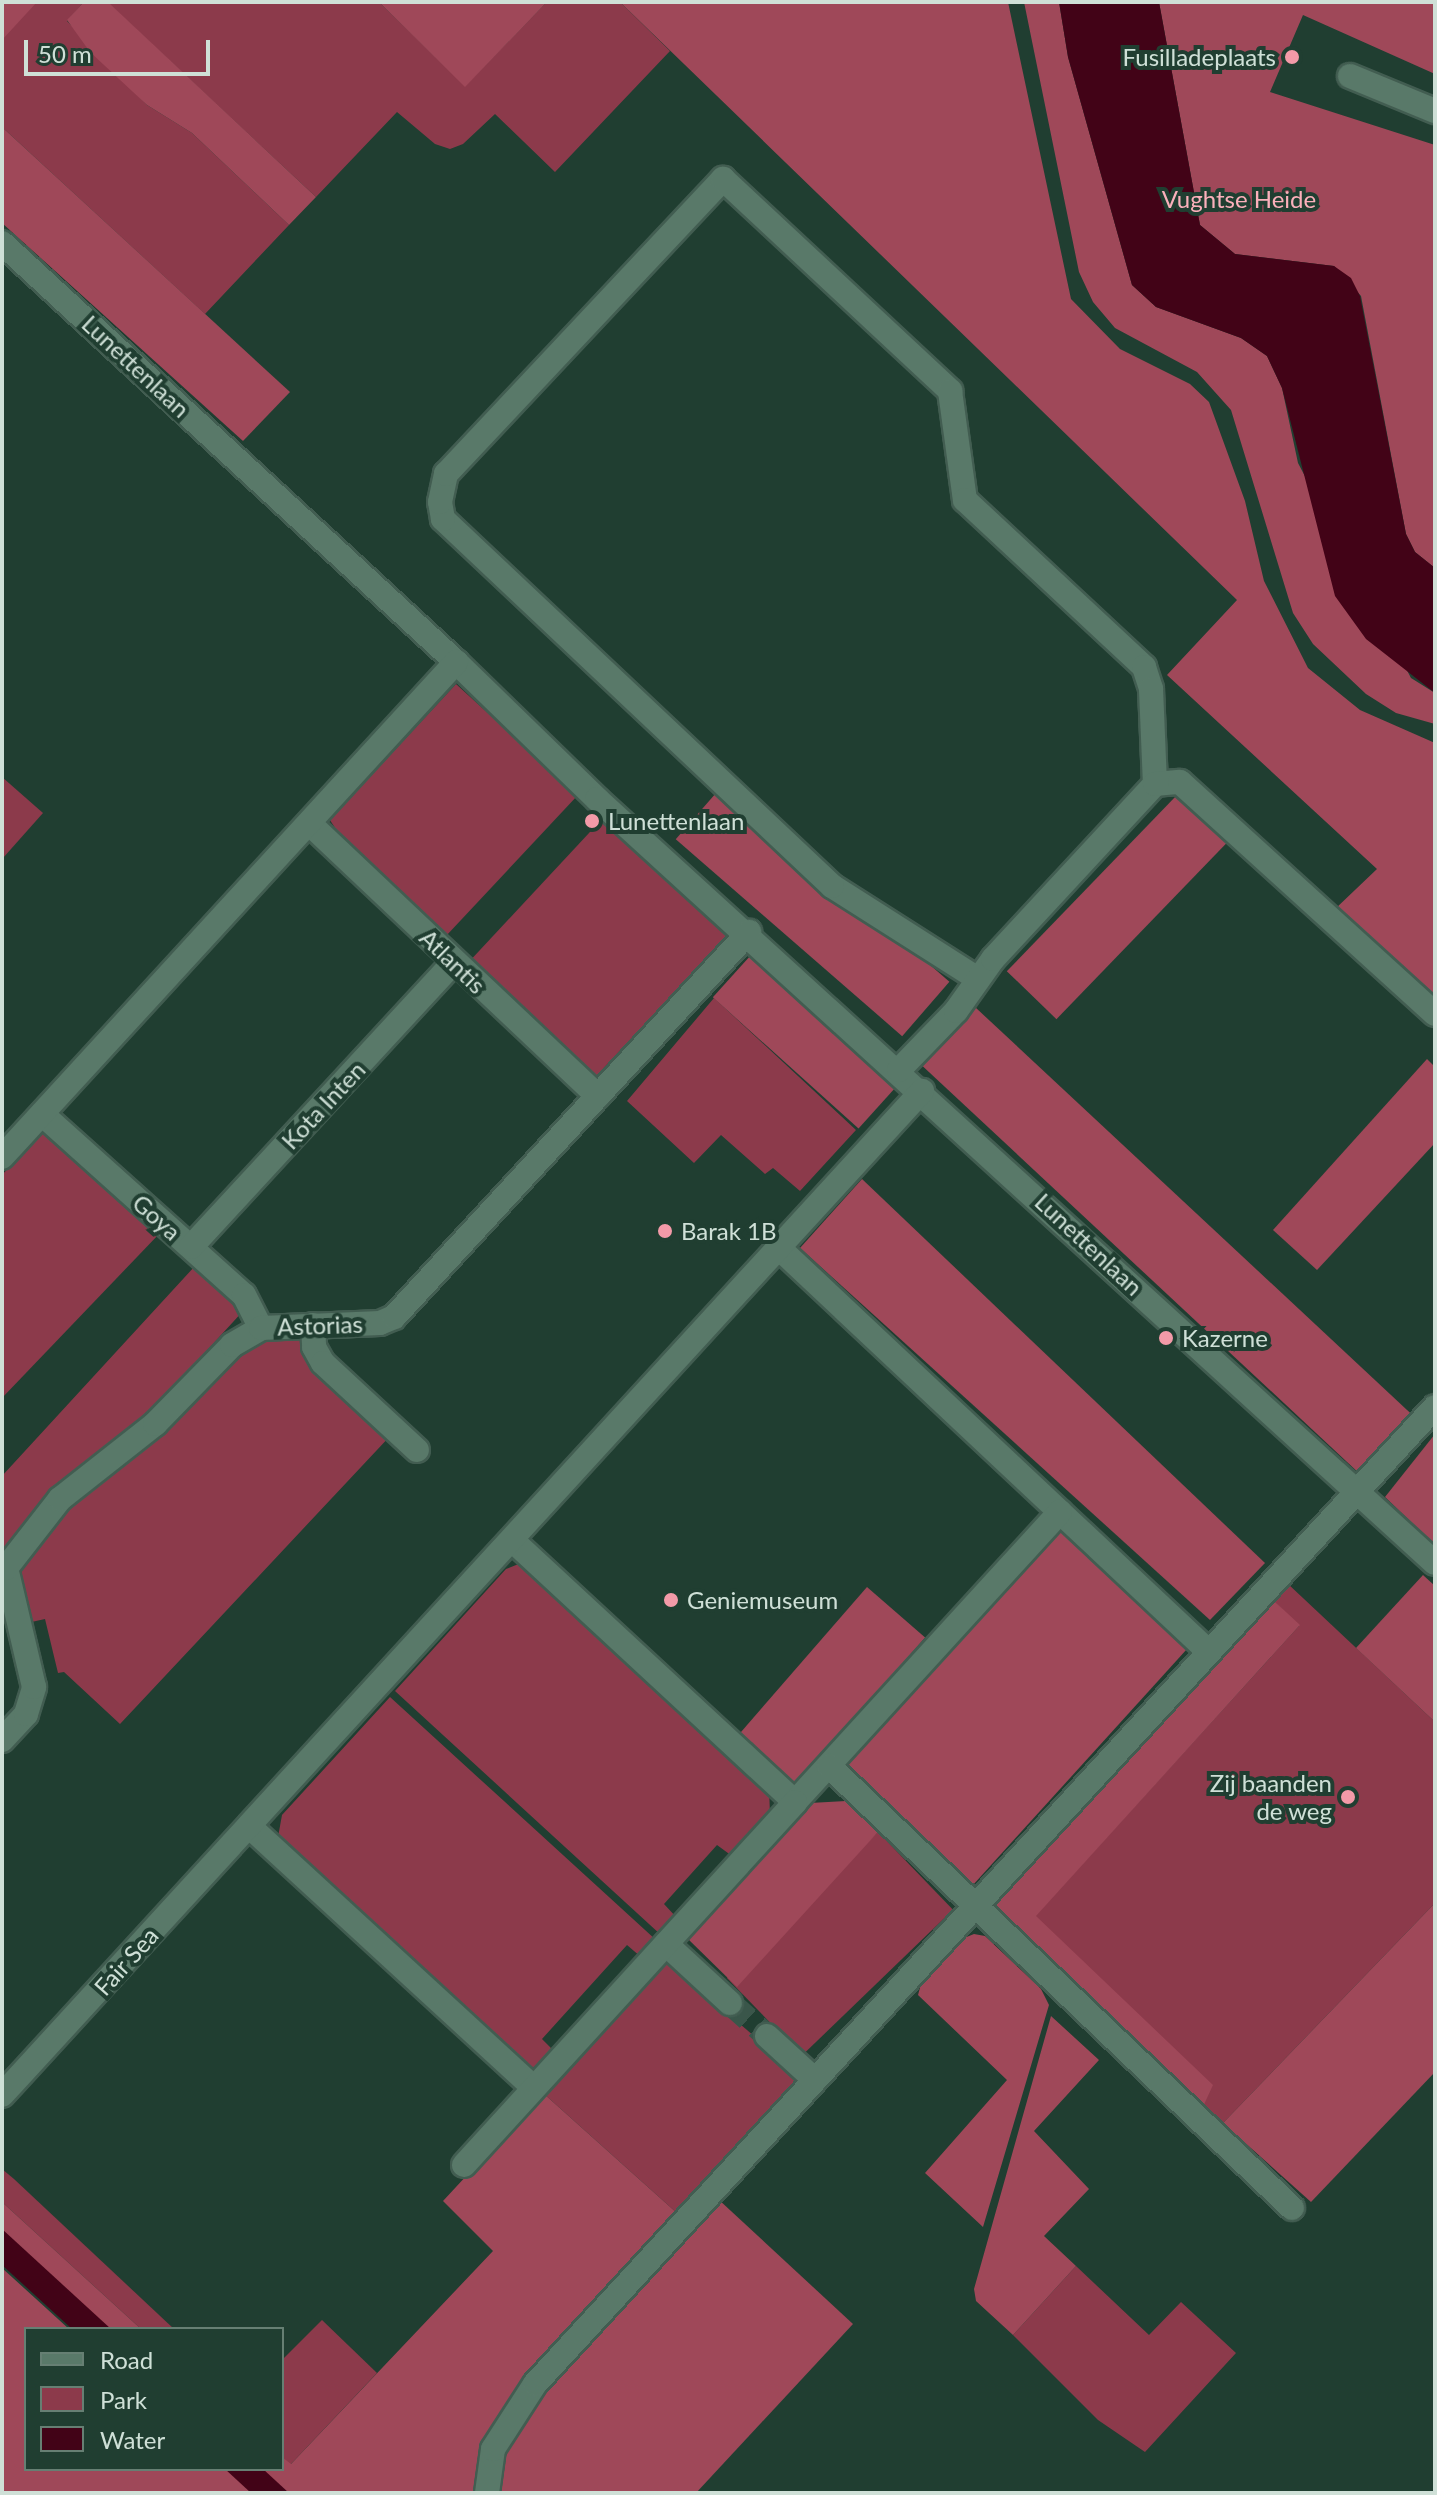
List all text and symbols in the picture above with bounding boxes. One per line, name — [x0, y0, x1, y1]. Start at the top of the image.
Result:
scale bar — [28, 24, 214, 74]
text: 50 m — [38, 39, 92, 68]
place label: Fusilladeplaats — [1123, 43, 1276, 71]
marker: Fusilladeplaats — [1283, 48, 1301, 66]
park label: Vughtse Heide — [1162, 185, 1316, 213]
street label: Lunettenlaan — [76, 309, 196, 423]
place label: Lunettenlaan — [608, 807, 744, 835]
marker: Lunettenlaan — [583, 812, 601, 830]
street label: Atlantis — [414, 923, 492, 999]
street label: Kota Inten — [275, 1055, 371, 1155]
street label: Lunettenlaan — [1029, 1187, 1149, 1301]
street label: Goya — [127, 1188, 187, 1246]
place label: Barak 1B — [681, 1217, 776, 1245]
marker: Barak 1B — [656, 1222, 674, 1240]
street label: Astorias — [277, 1309, 363, 1341]
place label: Kazerne — [1182, 1324, 1268, 1352]
marker: Kazerne — [1157, 1329, 1175, 1347]
place label: Geniemuseum — [687, 1586, 838, 1614]
marker: Geniemuseum — [662, 1591, 680, 1609]
place label: Zij baanden de weg — [1210, 1769, 1332, 1825]
marker: Zij baanden de weg — [1339, 1788, 1357, 1806]
street label: Fair Sea — [88, 1921, 164, 2001]
legend — [24, 2327, 284, 2471]
text: Road — [100, 2345, 153, 2374]
text: Park — [100, 2385, 147, 2414]
text: Water — [100, 2425, 165, 2454]

